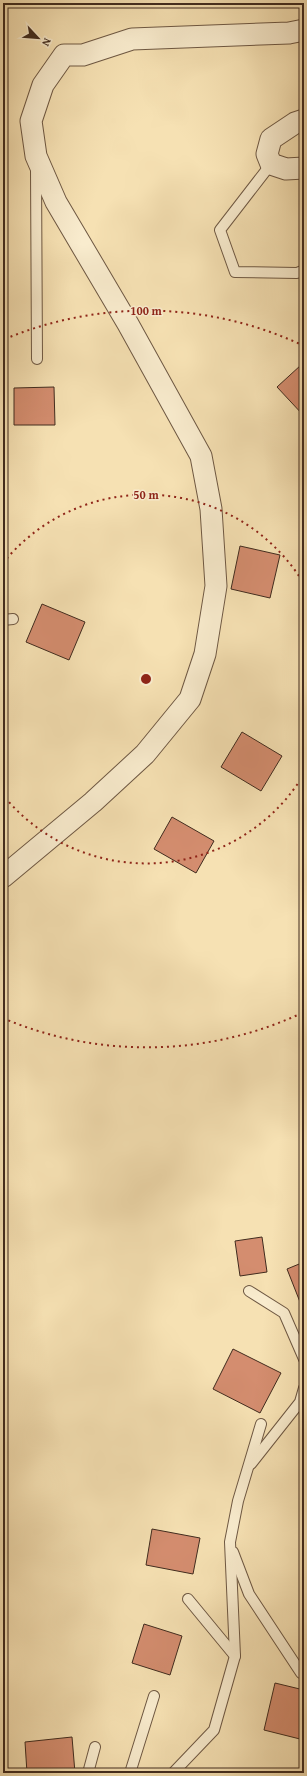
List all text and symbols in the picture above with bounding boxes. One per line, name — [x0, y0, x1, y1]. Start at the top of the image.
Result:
north arrow — [18, 18, 58, 58]
text: N — [38, 36, 56, 50]
text: 100 m — [130, 302, 163, 319]
text: 50 m — [133, 486, 159, 503]
centre of rings — [139, 672, 153, 686]

